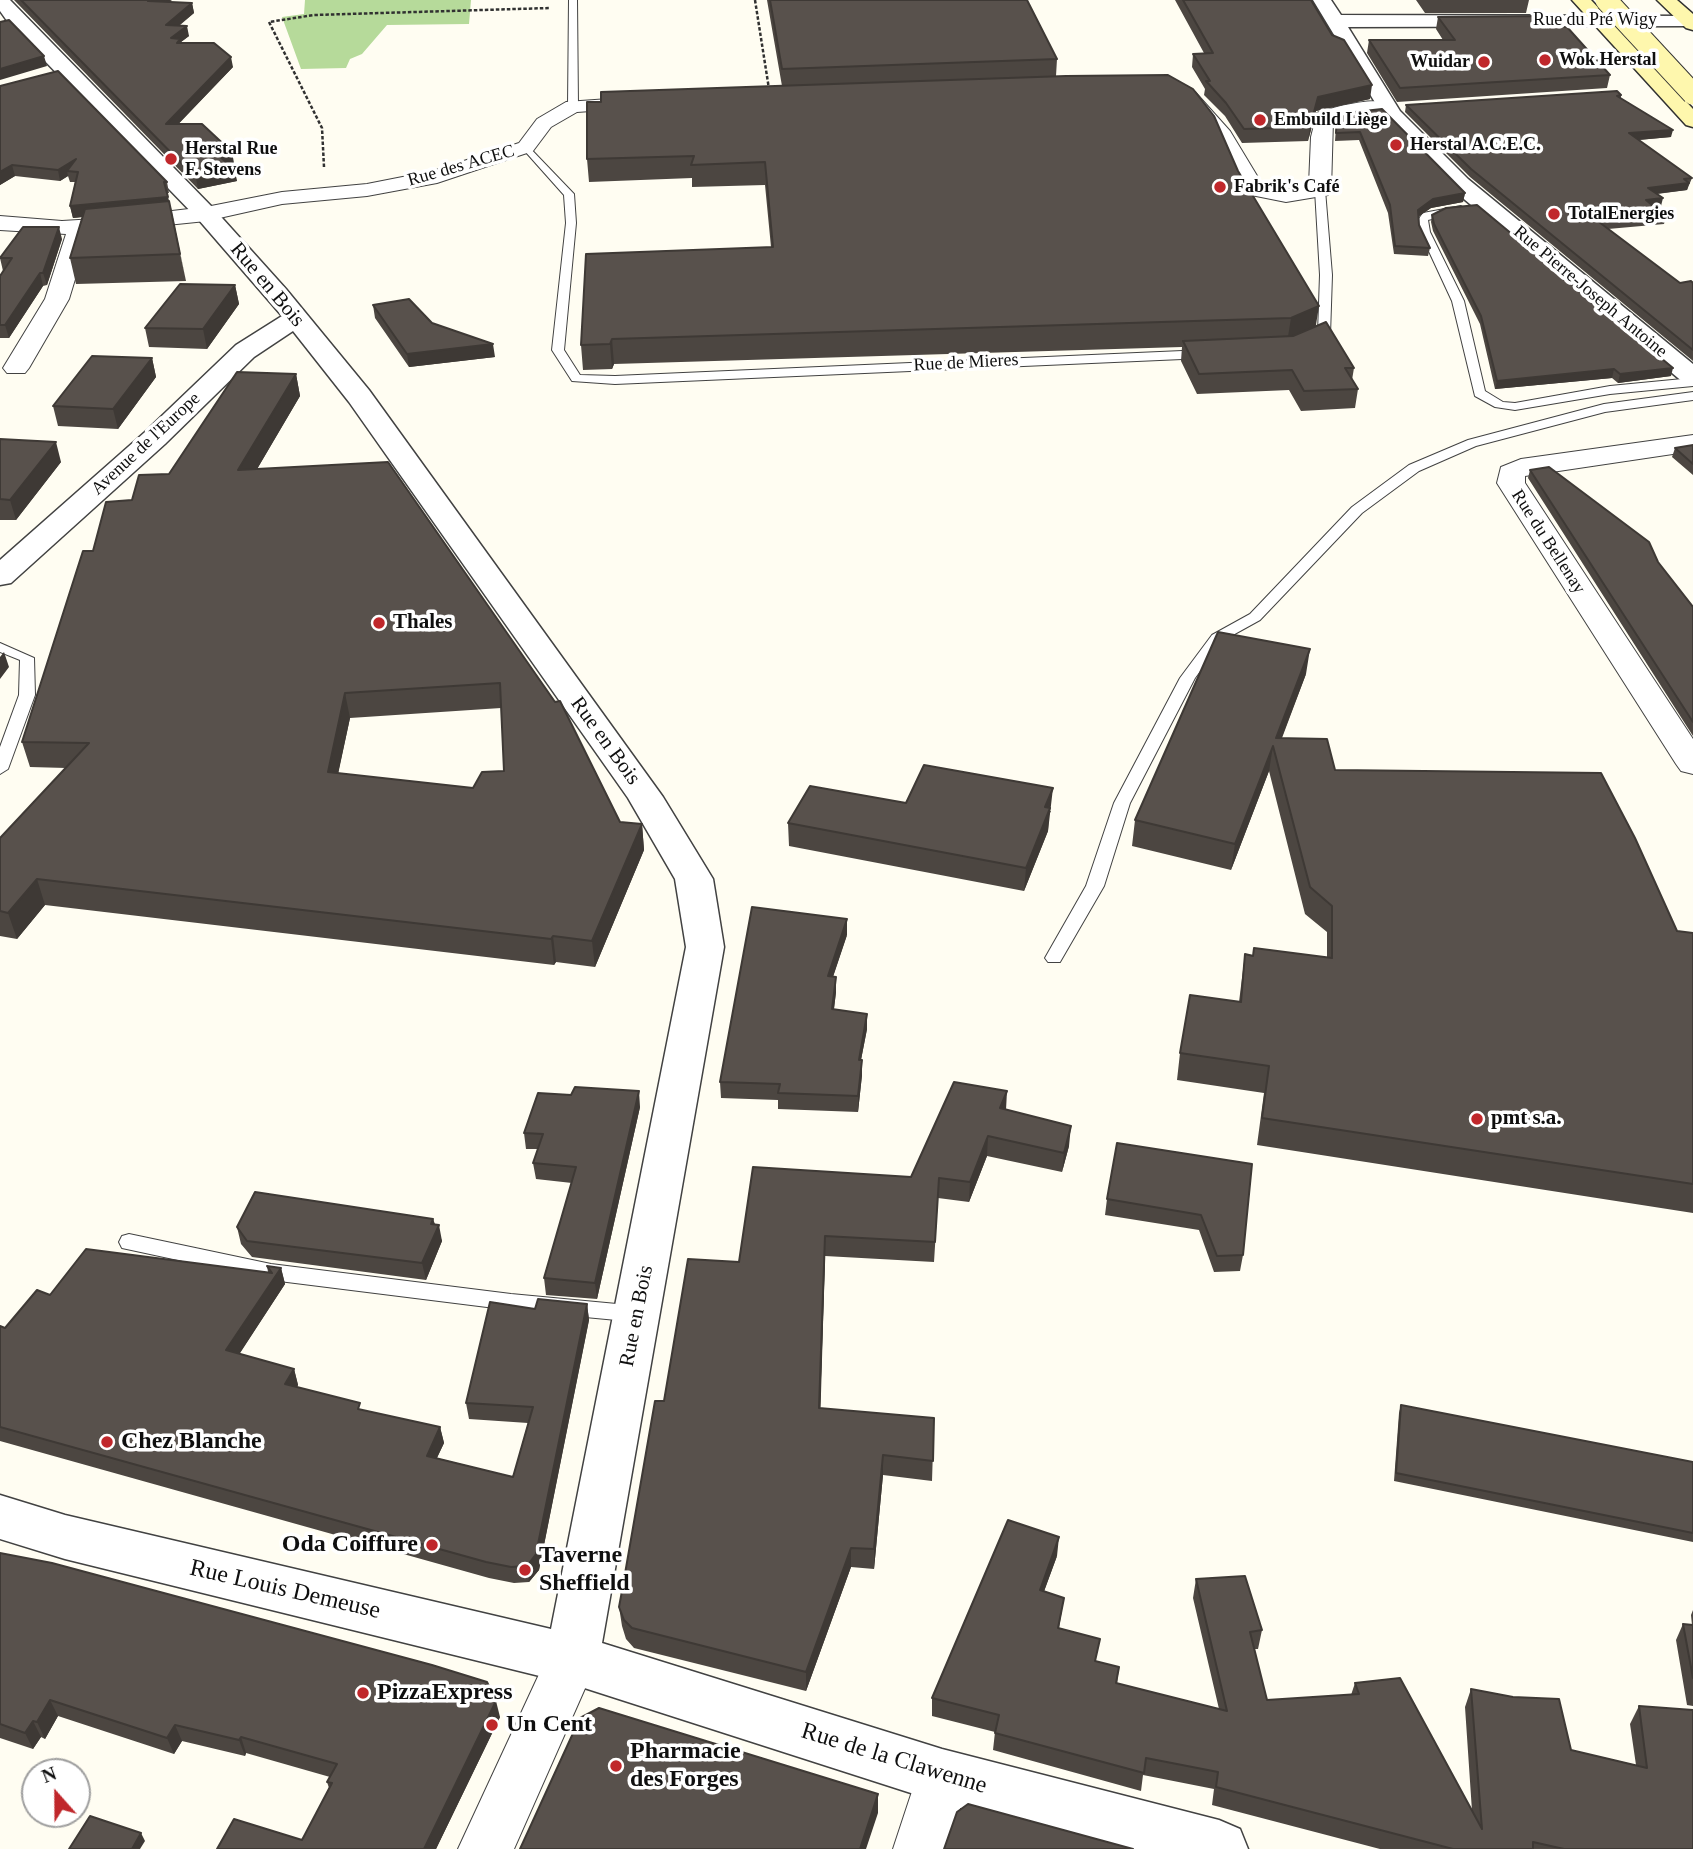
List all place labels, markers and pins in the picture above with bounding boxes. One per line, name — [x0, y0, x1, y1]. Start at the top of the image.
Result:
place label: Wok Herstal — [1559, 49, 1656, 71]
place label: Wuidar — [1410, 51, 1470, 73]
marker: Wok Herstal — [1537, 52, 1553, 68]
marker: Wuidar — [1476, 54, 1492, 70]
place label: Embuild Liège — [1274, 109, 1388, 131]
marker: Embuild Liège — [1252, 112, 1268, 128]
place label: Herstal A.C.E.C. — [1410, 134, 1540, 156]
marker: Herstal A.C.E.C. — [1388, 137, 1404, 153]
place label: Herstal Rue F. Stevens — [185, 138, 277, 180]
marker: Herstal Rue F. Stevens — [163, 151, 179, 167]
place label: Fabrik's Café — [1234, 176, 1339, 198]
marker: Fabrik's Café — [1212, 179, 1228, 195]
place label: TotalEnergies — [1568, 203, 1674, 225]
marker: TotalEnergies — [1546, 206, 1562, 222]
place label: Thales — [393, 610, 453, 636]
marker: Thales — [371, 615, 387, 631]
place label: pmt s.a. — [1491, 1106, 1562, 1132]
marker: pmt s.a. — [1469, 1111, 1485, 1127]
place label: Chez Blanche — [121, 1428, 262, 1456]
marker: Chez Blanche — [99, 1434, 115, 1450]
place label: Oda Coiffure — [282, 1531, 418, 1559]
marker: Oda Coiffure — [424, 1537, 440, 1553]
place label: Taverne Sheffield — [539, 1542, 630, 1598]
marker: Taverne Sheffield — [517, 1562, 533, 1578]
place label: PizzaExpress — [377, 1679, 513, 1707]
marker: PizzaExpress — [355, 1685, 371, 1701]
place label: Un Cent — [506, 1711, 592, 1739]
marker: Un Cent — [484, 1717, 500, 1733]
place label: Pharmacie des Forges — [630, 1738, 741, 1794]
marker: Pharmacie des Forges — [608, 1758, 624, 1774]

